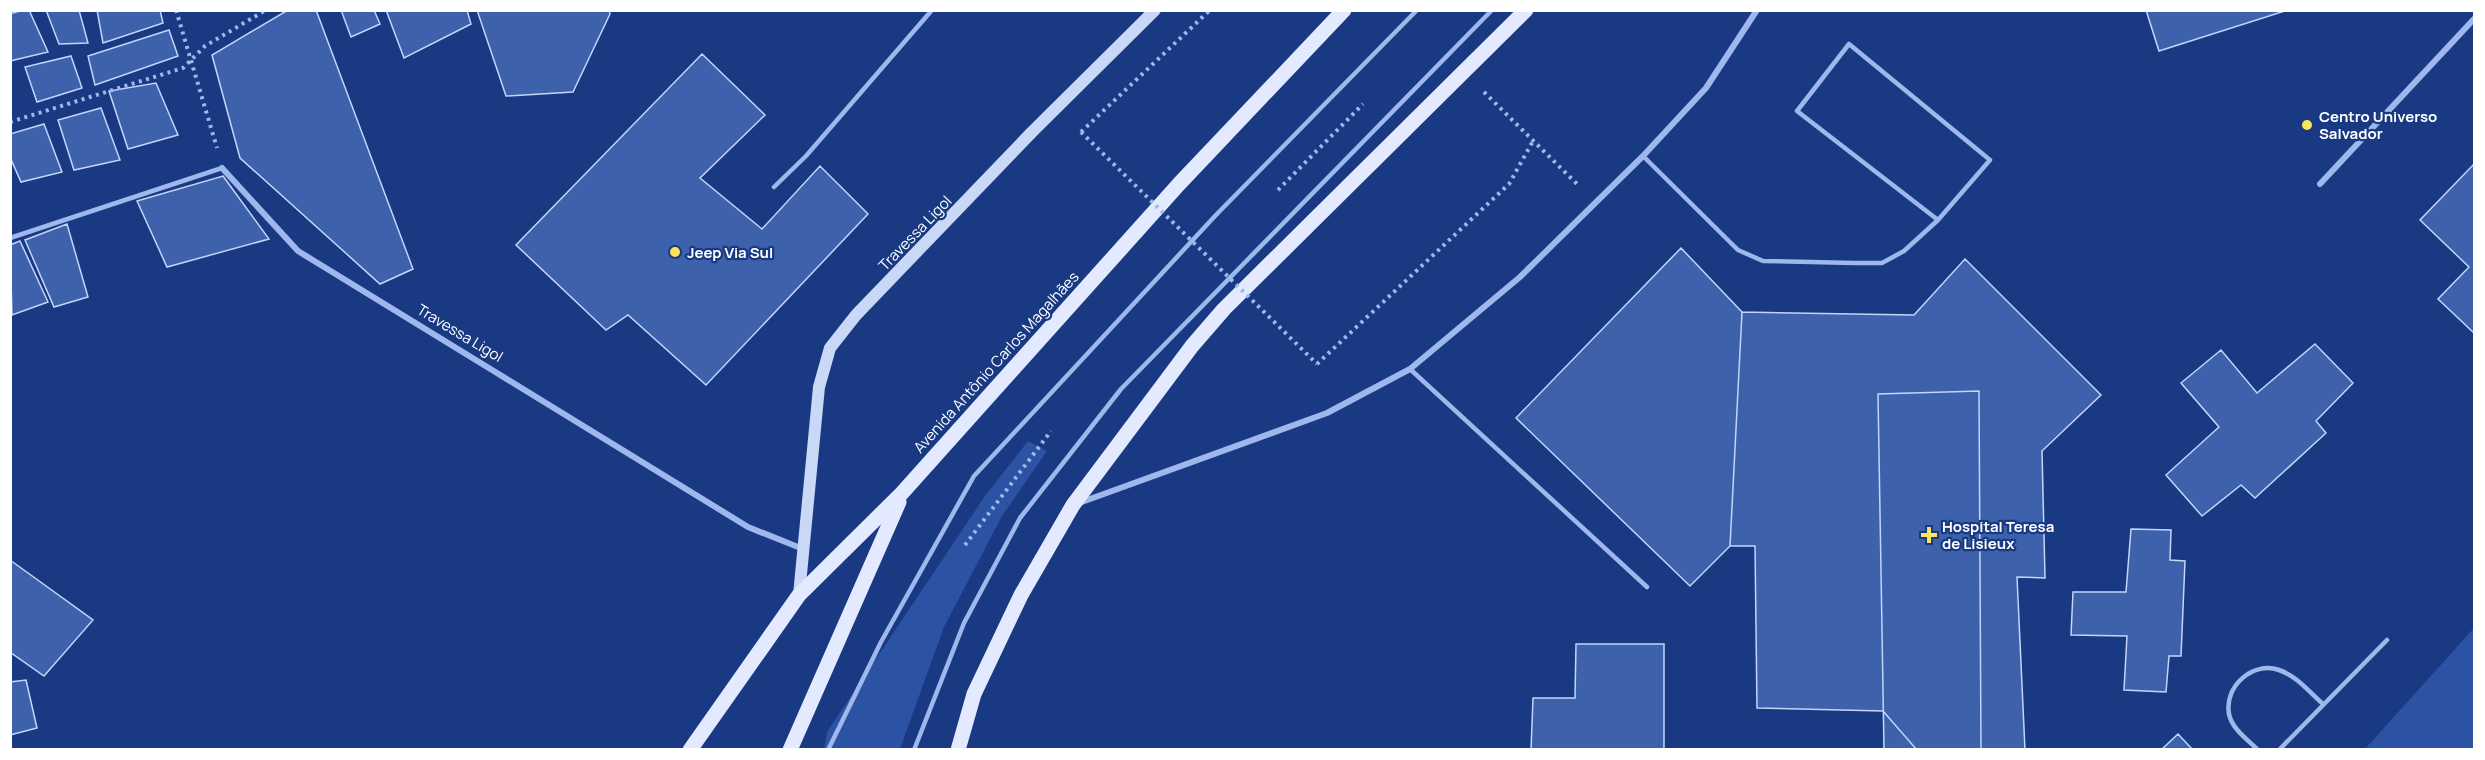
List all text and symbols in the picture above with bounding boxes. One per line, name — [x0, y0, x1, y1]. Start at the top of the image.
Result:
place label: Centro Universo Salvador — [2319, 106, 2437, 144]
marker: Centro Universo Salvador — [2300, 118, 2314, 132]
street label: Travessa Ligol — [874, 191, 956, 275]
place label: Jeep Via Sul — [687, 242, 773, 263]
marker: Jeep Via Sul — [668, 245, 682, 259]
street label: Avenida Antônio Carlos Magalhães — [909, 267, 1083, 457]
street label: Travessa Ligol — [413, 299, 507, 367]
place label: Hospital Teresa de Lisieux — [1942, 516, 2054, 554]
marker: Hospital Teresa de Lisieux — [1920, 526, 1938, 544]

